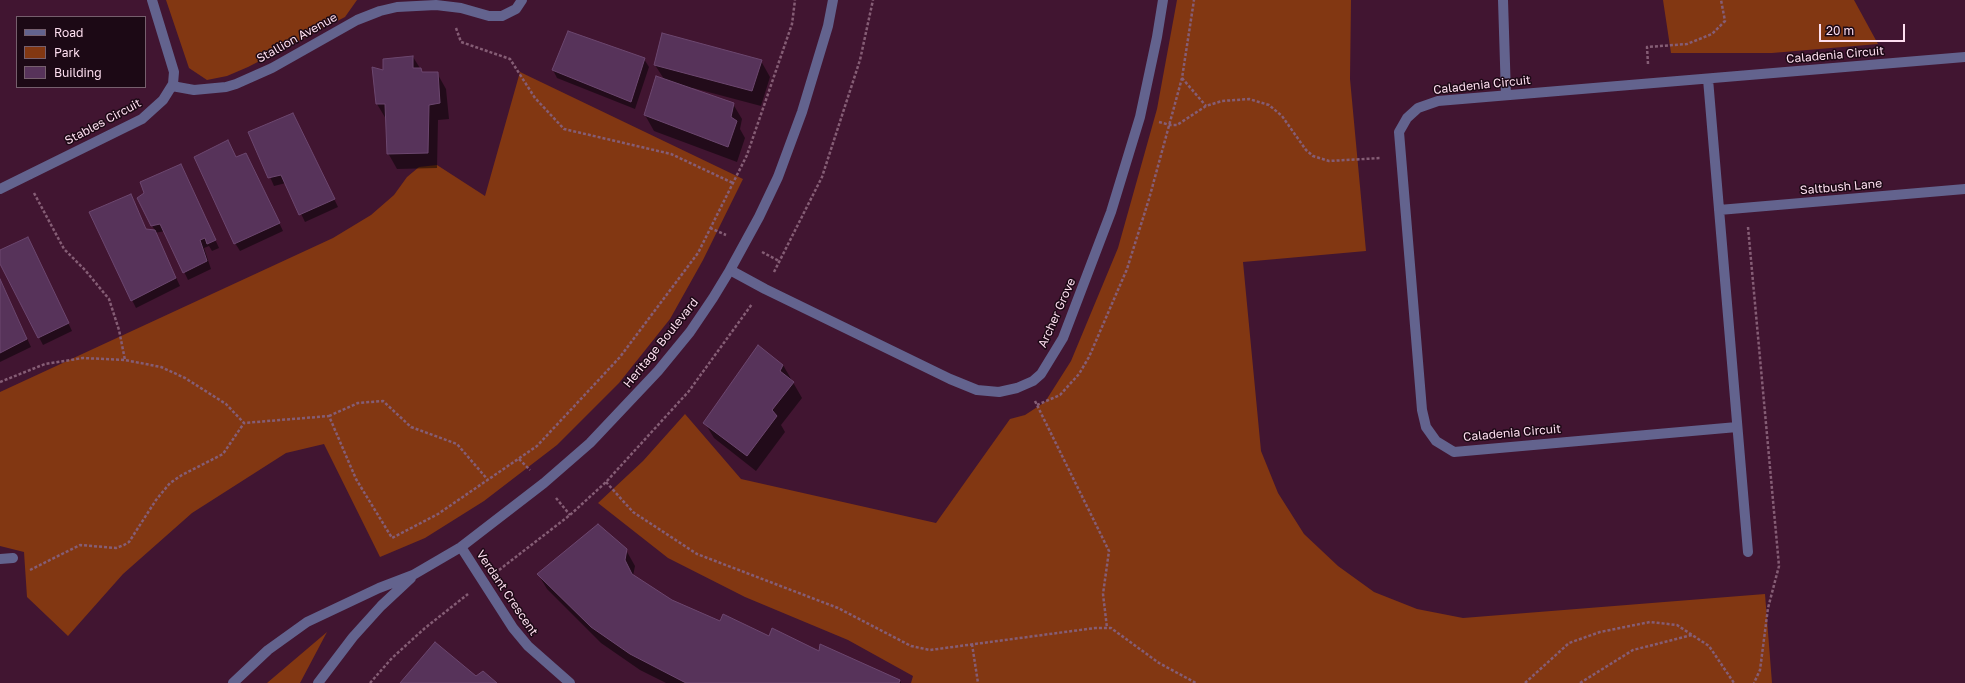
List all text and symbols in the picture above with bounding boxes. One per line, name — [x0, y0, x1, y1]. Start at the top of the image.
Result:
street label: Stallion Avenue — [254, 10, 340, 66]
legend — [16, 16, 146, 88]
scale bar — [1821, 16, 1907, 42]
text: 20 m — [1826, 23, 1854, 38]
text: Road — [54, 25, 83, 40]
street label: Caladenia Circuit — [1786, 44, 1884, 66]
text: Park — [54, 45, 80, 60]
text: Building — [54, 65, 102, 80]
street label: Caladenia Circuit — [1433, 73, 1531, 97]
street label: Stables Circuit — [62, 96, 144, 148]
street label: Saltbush Lane — [1799, 176, 1883, 198]
street label: Archer Grove — [1035, 276, 1079, 350]
street label: Heritage Boulevard — [621, 295, 701, 391]
street label: Caladenia Circuit — [1463, 422, 1561, 444]
street label: Verdant Crescent — [473, 548, 541, 638]

